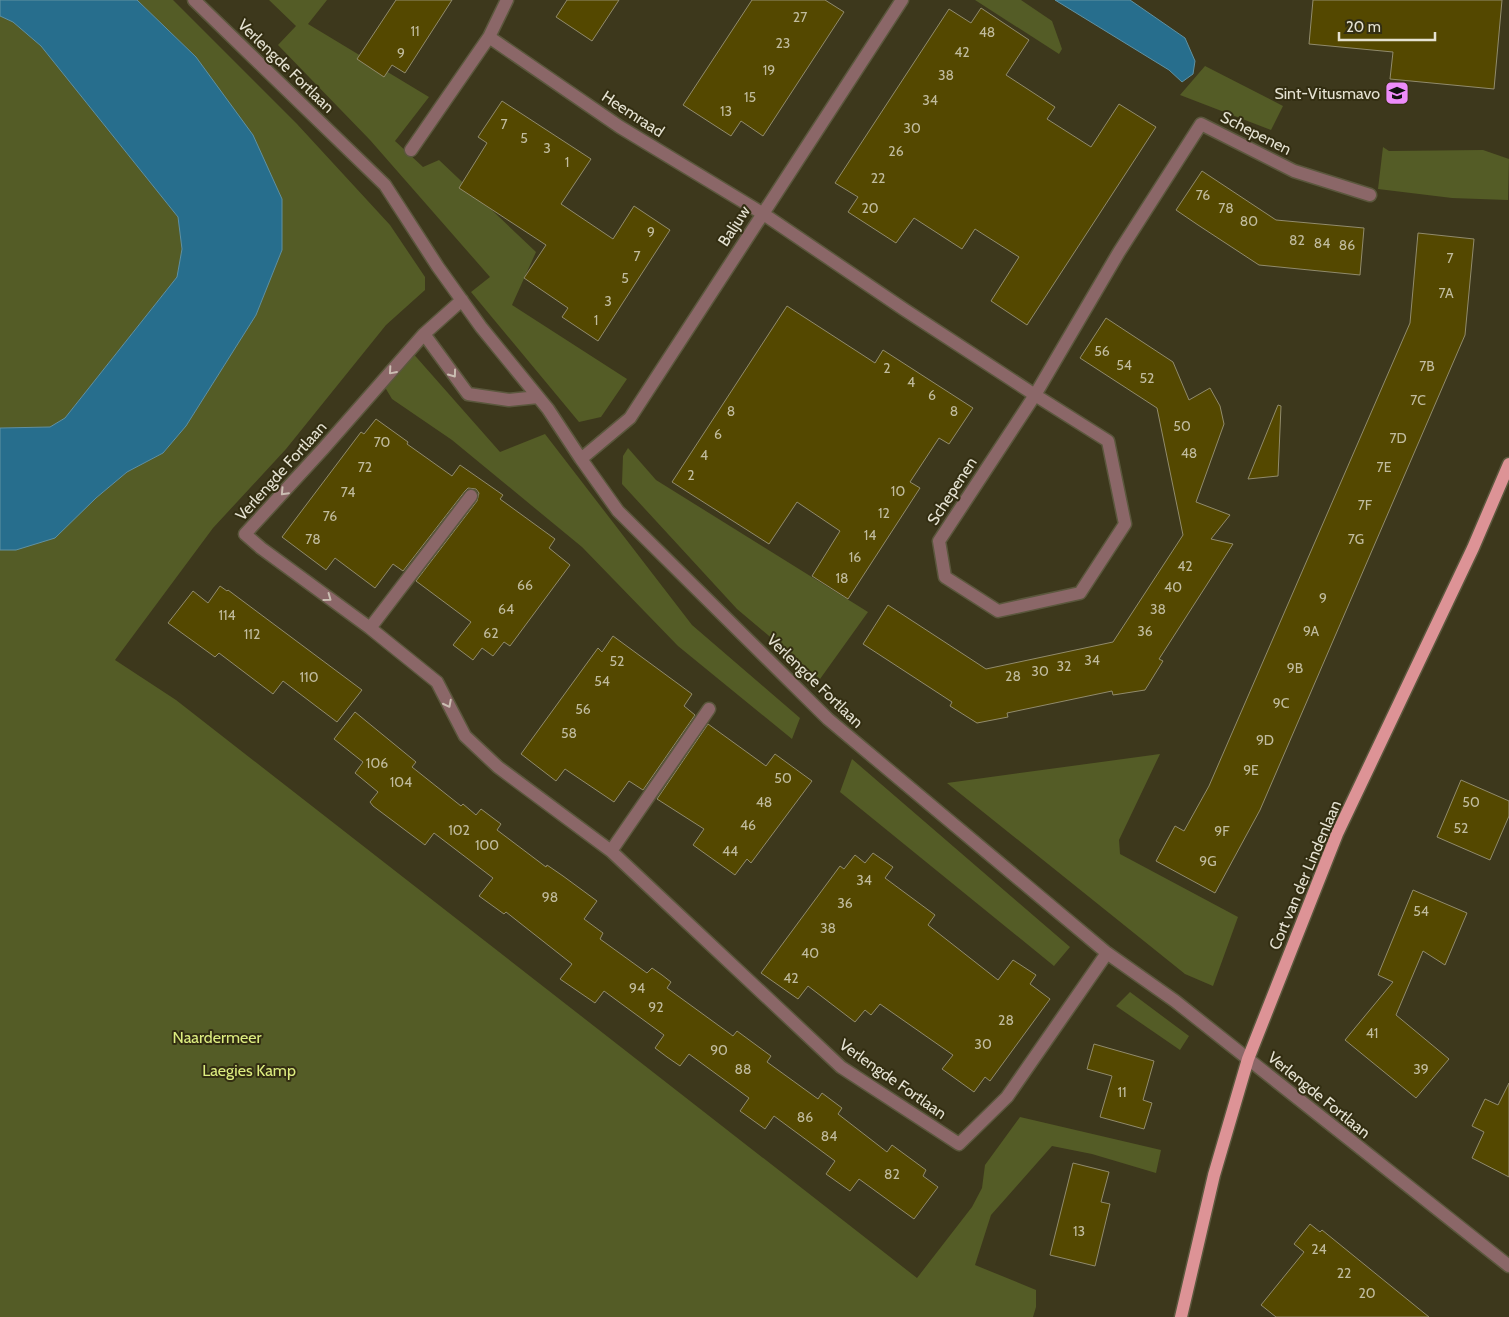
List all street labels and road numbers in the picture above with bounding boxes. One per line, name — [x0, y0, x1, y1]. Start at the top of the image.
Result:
street label: Verlengde Fortlaan — [234, 15, 338, 117]
street label: Heemraad — [598, 87, 668, 141]
street label: Schepenen — [1218, 107, 1295, 159]
street label: Baljuw — [714, 202, 754, 250]
street label: Verlengde Fortlaan — [232, 418, 330, 524]
street label: Schepenen — [923, 454, 981, 528]
street label: Verlengde Fortlaan — [763, 630, 867, 732]
street label: Cort van der Lindenlaan — [1265, 797, 1345, 953]
street label: Verlengde Fortlaan — [836, 1035, 950, 1123]
street label: Verlengde Fortlaan — [1264, 1048, 1374, 1142]

